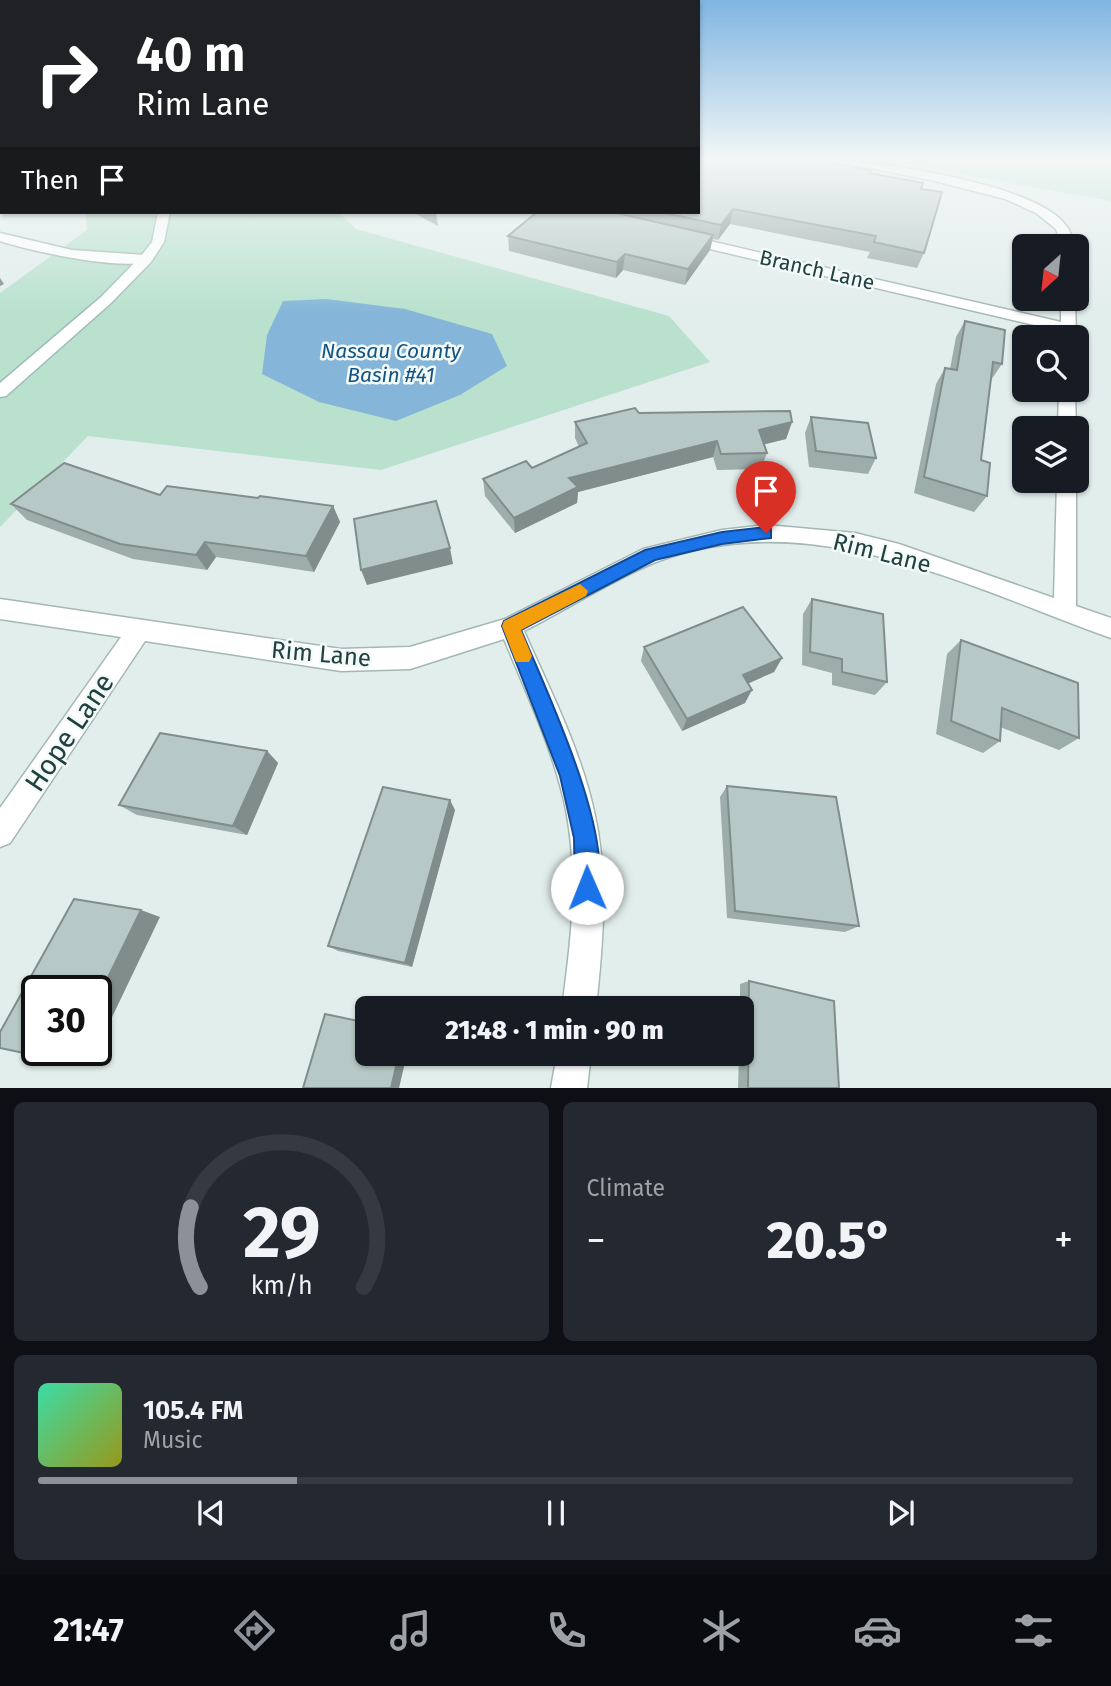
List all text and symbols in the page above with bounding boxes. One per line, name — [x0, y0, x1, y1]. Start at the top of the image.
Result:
text: 40 m — [136, 25, 245, 84]
icon: right — [21, 28, 112, 119]
text: Rim Lane — [136, 85, 270, 123]
icon: arrive — [93, 161, 131, 199]
text: Then — [21, 165, 79, 196]
north arrow — [1012, 234, 1088, 312]
map controls — [1012, 234, 1089, 493]
street label: Branch Lane — [757, 244, 877, 296]
button: search — [1012, 325, 1089, 402]
water label: Nassau County Basin #41 — [321, 338, 462, 388]
button: layers — [1012, 416, 1089, 493]
pin — [736, 461, 796, 533]
icon: arrive — [747, 472, 785, 510]
street label: Rim Lane — [830, 527, 934, 579]
street label: Rim Lane — [270, 636, 372, 672]
street label: Hope Lane — [18, 667, 121, 798]
position arrow — [550, 851, 624, 925]
speed limit sign: 30 — [21, 975, 112, 1066]
text: 21:48 · 1 min · 90 m — [445, 1015, 664, 1046]
text: Climate — [587, 1174, 665, 1202]
text: 29 — [242, 1190, 320, 1277]
text: 20.5° — [767, 1209, 893, 1272]
text: − — [587, 1217, 606, 1263]
text: + — [1054, 1217, 1073, 1263]
text: km/h — [250, 1271, 312, 1301]
text: 105.4 FM — [143, 1395, 243, 1426]
text: Music — [143, 1426, 203, 1454]
icon: previous — [192, 1494, 230, 1532]
icon: pause — [537, 1494, 575, 1532]
icon: next — [882, 1494, 920, 1532]
icon: directions — [230, 1606, 279, 1655]
icon: music — [386, 1606, 435, 1655]
icon: phone — [542, 1606, 591, 1655]
icon: climate — [697, 1606, 746, 1655]
icon: car — [853, 1606, 902, 1655]
icon: filters — [1009, 1606, 1058, 1655]
text: 21:47 — [53, 1611, 124, 1649]

